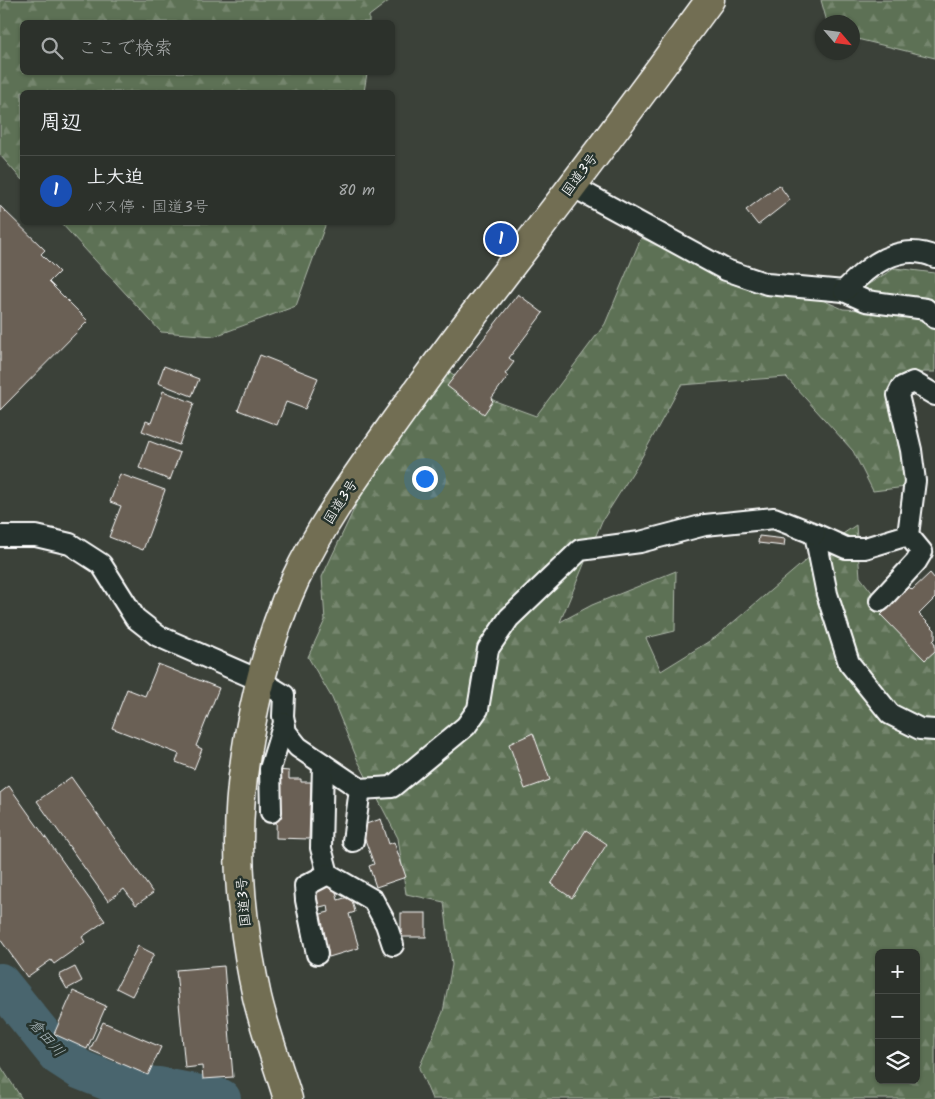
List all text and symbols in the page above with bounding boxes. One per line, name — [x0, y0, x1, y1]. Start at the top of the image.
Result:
north arrow — [815, 15, 860, 60]
search box — [20, 20, 395, 75]
icon: search — [38, 34, 66, 62]
text: ここで検索 — [78, 34, 173, 64]
text: 周辺 — [40, 107, 82, 140]
street label: 国道3号 — [556, 148, 604, 202]
text: 上大迫 — [87, 163, 144, 193]
text: 1 — [54, 178, 58, 203]
text: 80 m — [338, 178, 375, 203]
text: バス停 · 国道3号 — [87, 195, 209, 220]
pin: 1 — [485, 220, 517, 258]
your location — [412, 466, 438, 492]
street label: 国道3号 — [318, 475, 364, 529]
street label: 国道3号 — [231, 876, 257, 928]
map controls — [875, 949, 920, 1084]
button: + — [875, 949, 920, 994]
button: − — [875, 994, 920, 1039]
water label: 倉田川 — [22, 1013, 70, 1063]
button: layers — [875, 1039, 920, 1084]

